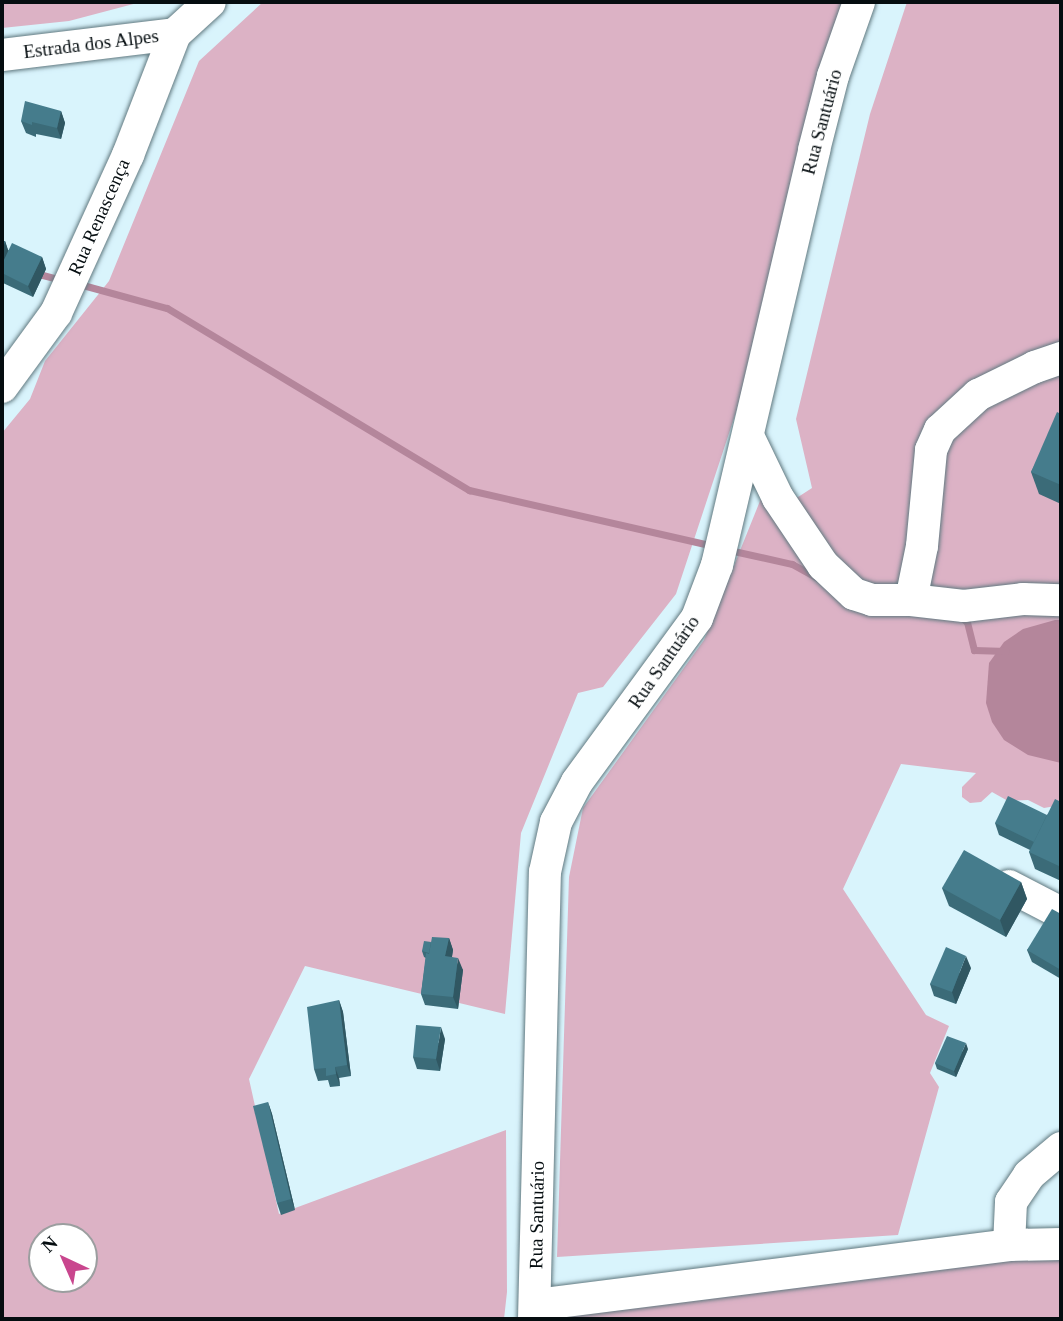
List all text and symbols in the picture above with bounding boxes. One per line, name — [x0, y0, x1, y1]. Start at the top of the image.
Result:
street label: Estrada dos Alpes — [22, 24, 160, 64]
street label: Rua Santuário — [797, 67, 847, 177]
street label: Rua Renascença — [63, 155, 135, 279]
street label: Rua Santuário — [624, 611, 704, 713]
street label: Rua Santuário — [525, 1161, 549, 1269]
north arrow — [28, 1223, 98, 1293]
text: N — [37, 1232, 62, 1256]

